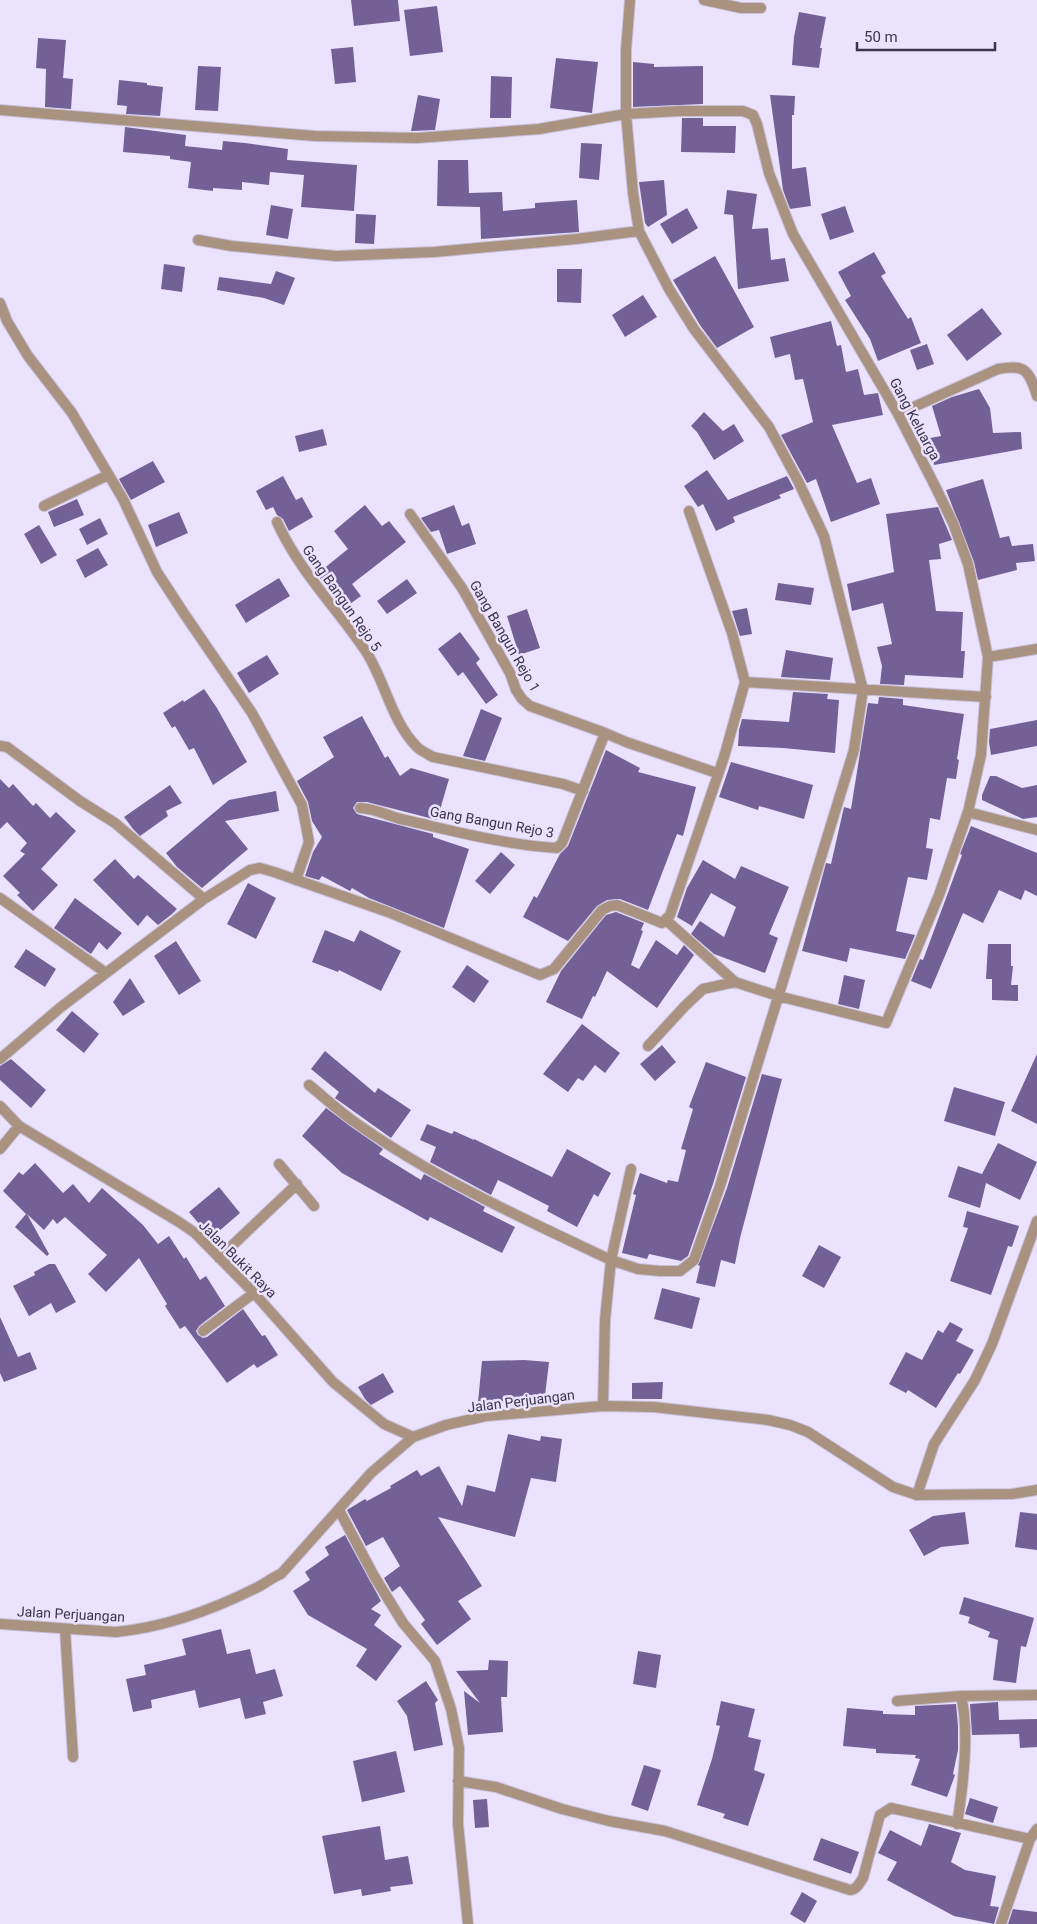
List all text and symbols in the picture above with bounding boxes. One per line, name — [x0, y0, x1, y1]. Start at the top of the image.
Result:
scale bar — [857, 20, 994, 52]
text: 50 m — [864, 28, 898, 46]
street label: Gang Keluarga — [887, 375, 943, 463]
street label: Gang Bangun Rejo 5 — [299, 542, 385, 654]
street label: Gang Bangun Rejo 1 — [467, 578, 543, 694]
street label: Gang Bangun Rejo 3 — [429, 803, 555, 841]
street label: Jalan Bukit Raya — [196, 1217, 280, 1301]
street label: Jalan Perjuangan — [466, 1386, 576, 1416]
street label: Jalan Perjuangan — [17, 1603, 125, 1625]

